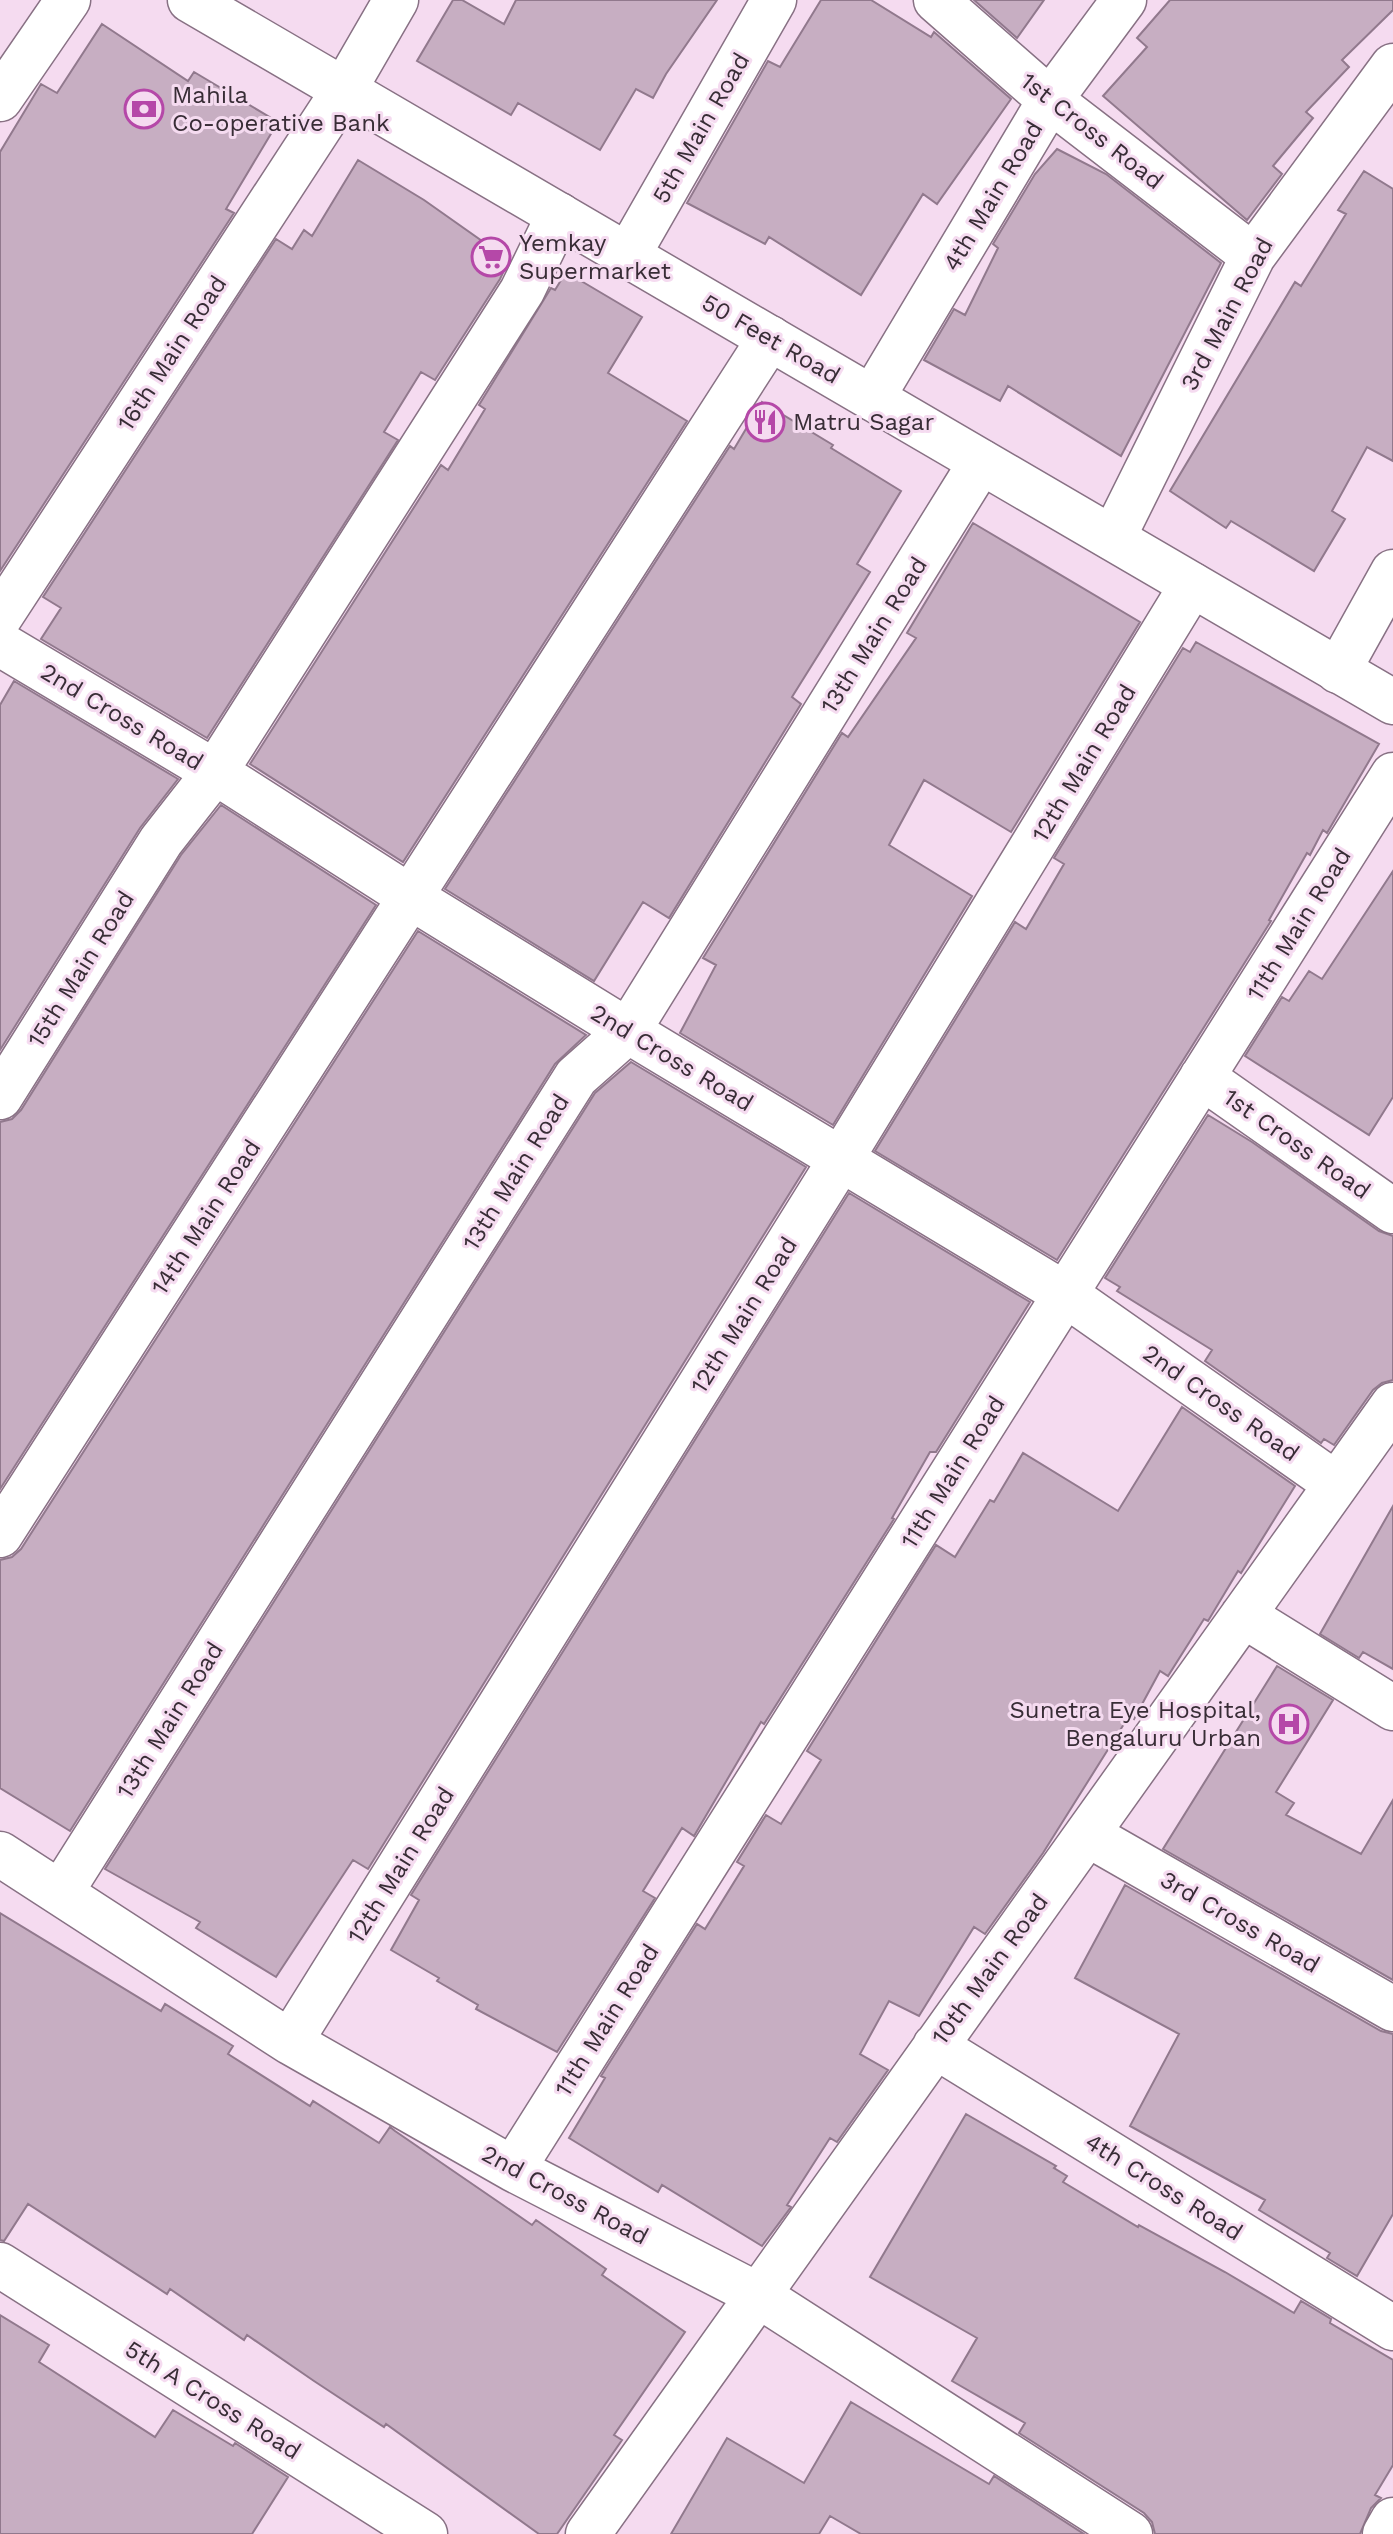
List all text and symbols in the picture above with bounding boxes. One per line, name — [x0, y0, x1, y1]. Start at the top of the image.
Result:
street label: 5th Main Road — [647, 48, 755, 208]
street label: 1st Cross Road — [1015, 67, 1169, 195]
place label: Mahila Co-operative Bank — [172, 81, 390, 137]
bank icon: Mahila Co-operative Bank — [123, 88, 165, 130]
street label: 4th Main Road — [937, 116, 1049, 276]
place label: Yemkay Supermarket — [519, 229, 671, 285]
street label: 3rd Main Road — [1175, 233, 1279, 395]
supermarket icon: Yemkay Supermarket — [470, 236, 512, 278]
street label: 16th Main Road — [112, 270, 232, 436]
street label: 50 Feet Road — [697, 288, 845, 390]
restaurant icon: Matru Sagar — [744, 401, 786, 443]
place label: Matru Sagar — [793, 408, 934, 436]
street label: 13th Main Road — [815, 552, 933, 718]
street label: 2nd Cross Road — [36, 658, 208, 776]
street label: 12th Main Road — [1026, 679, 1142, 847]
street label: 11th Main Road — [1241, 843, 1357, 1005]
street label: 15th Main Road — [22, 886, 140, 1052]
street label: 2nd Cross Road — [586, 999, 758, 1117]
street label: 1st Cross Road — [1218, 1083, 1376, 1205]
street label: 13th Main Road — [457, 1089, 575, 1255]
street label: 14th Main Road — [145, 1134, 267, 1300]
street label: 12th Main Road — [685, 1232, 803, 1398]
street label: 2nd Cross Road — [1137, 1339, 1305, 1467]
street label: 11th Main Road — [895, 1391, 1011, 1553]
street label: 13th Main Road — [111, 1637, 229, 1803]
place label: Sunetra Eye Hospital, Bengaluru Urban — [1010, 1696, 1261, 1752]
hospital icon: Sunetra Eye Hospital, Bengaluru Urban — [1268, 1703, 1310, 1745]
street label: 12th Main Road — [342, 1782, 460, 1948]
street label: 3rd Cross Road — [1156, 1865, 1324, 1979]
street label: 10th Main Road — [926, 1888, 1054, 2050]
street label: 11th Main Road — [549, 1939, 665, 2101]
street label: 4th Cross Road — [1080, 2127, 1248, 2247]
street label: 2nd Cross Road — [477, 2139, 653, 2251]
street label: 5th A Cross Road — [120, 2335, 306, 2465]

